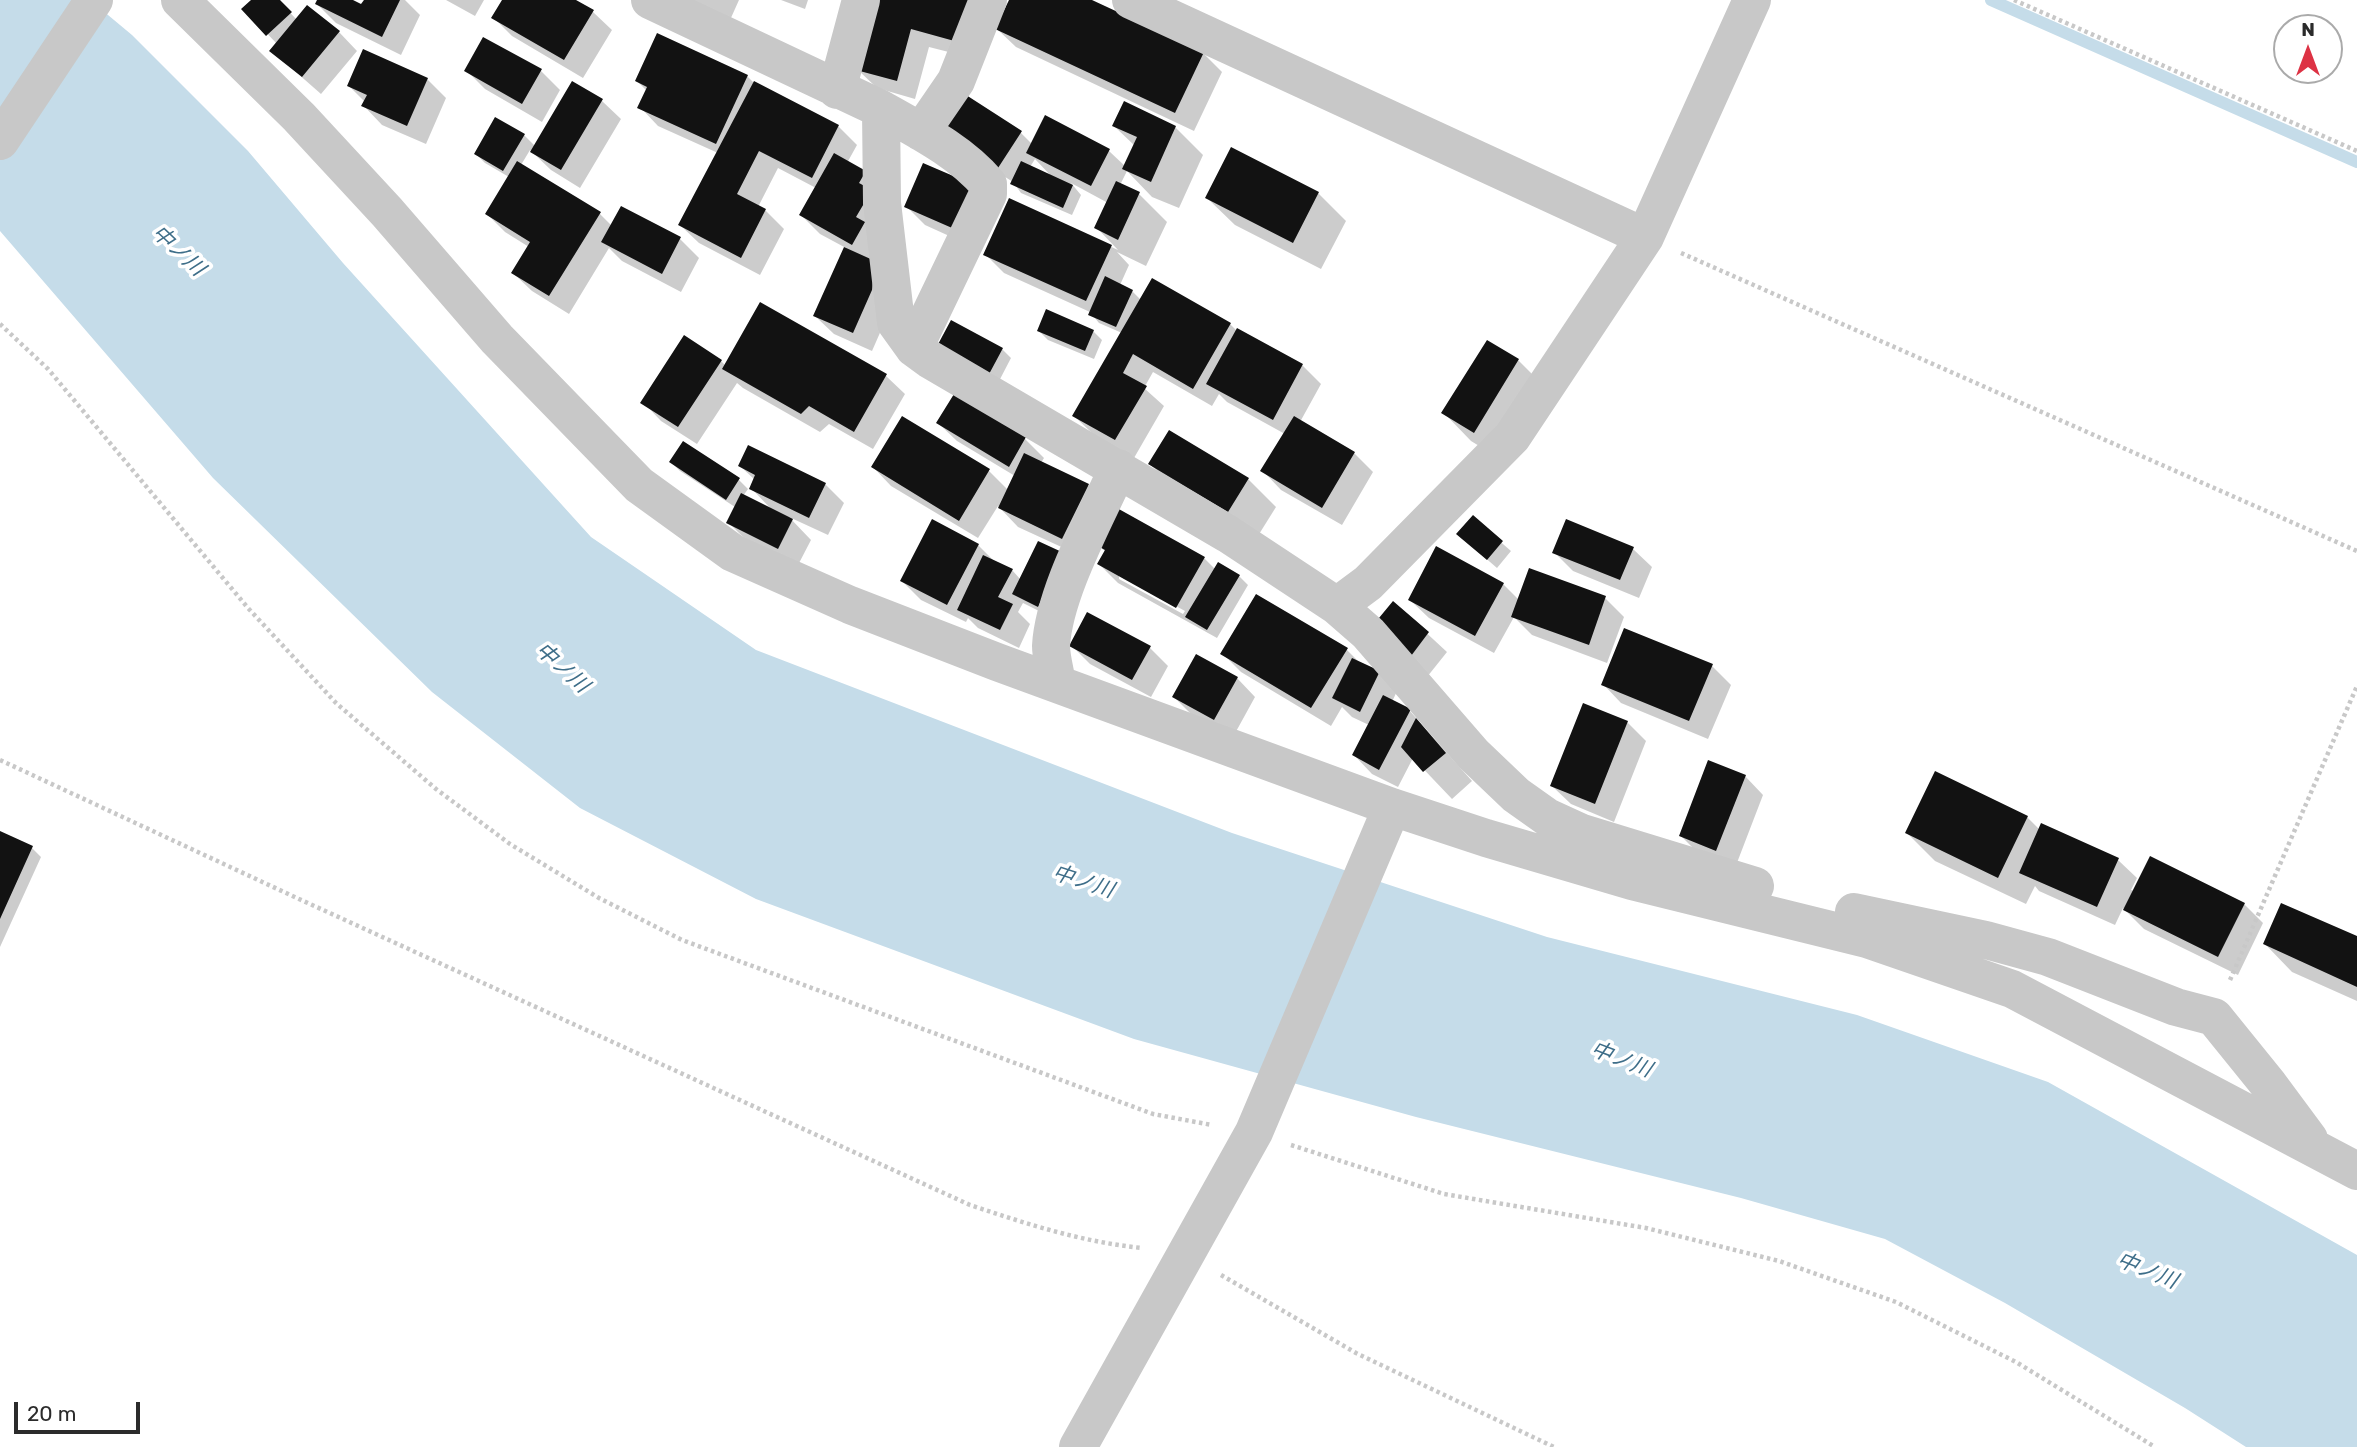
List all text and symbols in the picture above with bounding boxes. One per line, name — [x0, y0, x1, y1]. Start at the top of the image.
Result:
north arrow — [2273, 14, 2343, 84]
text: N — [2301, 18, 2315, 41]
water label: 中ノ川 — [146, 220, 210, 282]
water label: 中ノ川 — [530, 638, 594, 698]
water label: 中ノ川 — [1049, 860, 1117, 904]
water label: 中ノ川 — [1587, 1037, 1655, 1083]
water label: 中ノ川 — [2113, 1248, 2181, 1294]
scale bar — [18, 1388, 144, 1432]
text: 20 m — [27, 1401, 76, 1426]

